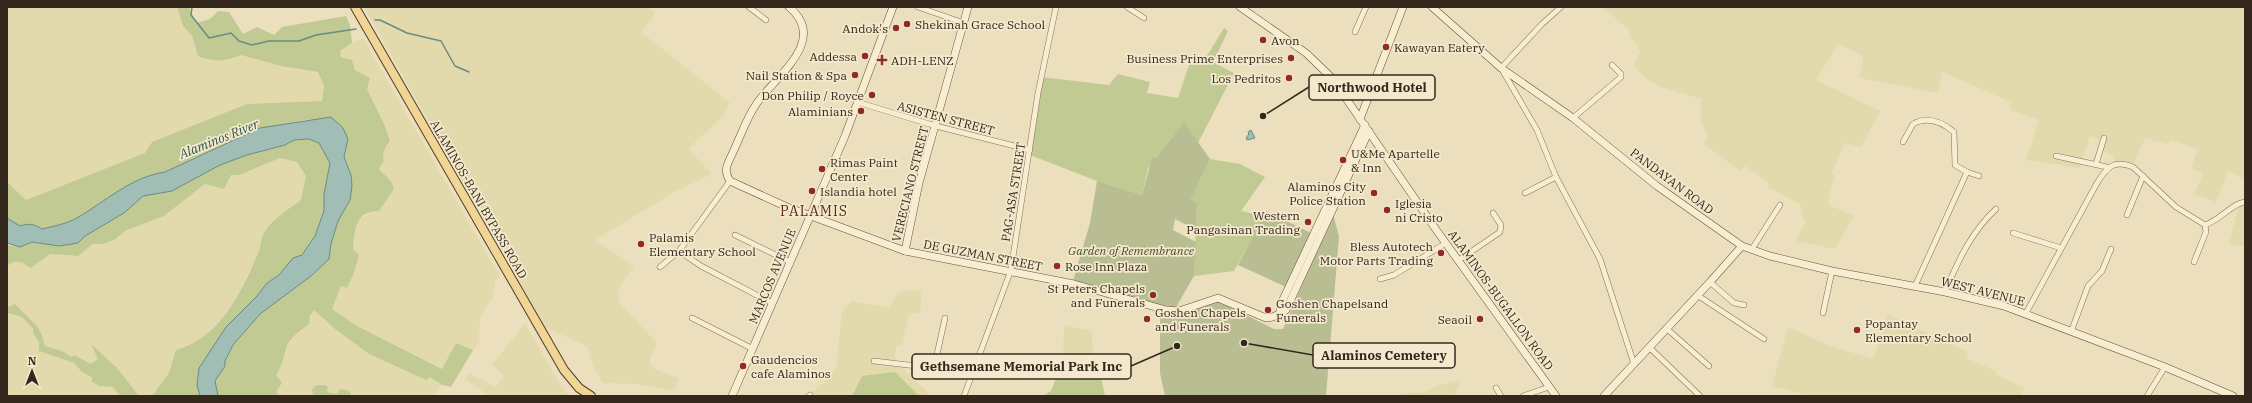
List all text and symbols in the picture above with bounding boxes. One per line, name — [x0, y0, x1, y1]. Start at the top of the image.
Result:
place label: Shekinah Grace School — [915, 17, 1045, 32]
marker: Shekinah Grace School — [902, 19, 912, 29]
place label: Andok's — [842, 21, 888, 36]
marker: Andok's — [891, 23, 901, 33]
place label: Avon — [1271, 33, 1300, 48]
marker: Avon — [1258, 35, 1268, 45]
place label: Kawayan Eatery — [1394, 40, 1485, 55]
marker: Kawayan Eatery — [1381, 42, 1391, 52]
place label: Addessa — [810, 49, 857, 64]
marker: Addessa — [860, 51, 870, 61]
place label: Business Prime Enterprises — [1126, 51, 1283, 66]
place label: ADH-LENZ — [891, 53, 954, 68]
marker: Business Prime Enterprises — [1286, 53, 1296, 63]
marker: ADH-LENZ — [876, 54, 888, 66]
place label: Nail Station & Spa — [746, 68, 847, 83]
marker: Nail Station & Spa — [850, 70, 860, 80]
place label: Los Pedritos — [1211, 71, 1281, 86]
marker: Los Pedritos — [1284, 73, 1294, 83]
callout: Northwood Hotel — [1309, 75, 1435, 100]
text: Northwood Hotel — [1317, 79, 1427, 96]
place label: Don Philip / Royce — [761, 88, 864, 103]
marker: Don Philip / Royce — [867, 90, 877, 100]
street label: ASISTEN STREET — [896, 98, 996, 138]
place label: Alaminians — [788, 104, 853, 119]
marker: Alaminians — [856, 106, 866, 116]
water label: Alaminos River — [176, 115, 262, 163]
street label: ALAMINOS-BANI BYPASS ROAD — [427, 117, 531, 281]
street label: VERECIANO STREET — [888, 125, 932, 243]
street label: PAG-ASA STREET — [998, 141, 1028, 243]
street label: PANDAYAN ROAD — [1627, 145, 1717, 217]
place label: U&Me Apartelle & Inn — [1351, 146, 1440, 175]
place label: Rimas Paint Center — [830, 155, 898, 184]
marker: U&Me Apartelle & Inn — [1338, 155, 1348, 165]
marker: Rimas Paint Center — [817, 164, 827, 174]
place label: Alaminos City Police Station — [1287, 179, 1367, 208]
place label: Islandia hotel — [820, 184, 897, 199]
marker: Islandia hotel — [807, 186, 817, 196]
marker: Alaminos City Police Station — [1369, 188, 1379, 198]
place label: Iglesia ni Cristo — [1395, 196, 1443, 225]
district label: PALAMIS — [780, 202, 848, 220]
marker: Iglesia ni Cristo — [1382, 205, 1392, 215]
place label: Western Pangasinan Trading — [1186, 208, 1300, 237]
marker: Western Pangasinan Trading — [1303, 217, 1313, 227]
street label: MARCOS AVENUE — [745, 226, 799, 326]
street label: ALAMINOS-BUGALLON ROAD — [1445, 227, 1557, 373]
place label: Palamis Elementary School — [649, 230, 756, 259]
street label: DE GUZMAN STREET — [922, 236, 1044, 274]
marker: Palamis Elementary School — [636, 239, 646, 249]
place label: Bless Autotech Motor Parts Trading — [1320, 239, 1433, 268]
park label: Garden of Remembrance — [1068, 243, 1195, 258]
marker: Bless Autotech Motor Parts Trading — [1436, 248, 1446, 258]
place label: Rose Inn Plaza — [1065, 259, 1148, 274]
marker: Rose Inn Plaza — [1052, 261, 1062, 271]
street label: WEST AVENUE — [1939, 273, 2027, 309]
place label: St Peters Chapels and Funerals — [1047, 281, 1145, 310]
marker: St Peters Chapels and Funerals — [1148, 290, 1158, 300]
place label: Goshen Chapelsand Funerals — [1276, 296, 1388, 325]
place label: Goshen Chapels and Funerals — [1155, 305, 1246, 334]
marker: Goshen Chapelsand Funerals — [1263, 305, 1273, 315]
place label: Seaoil — [1438, 312, 1472, 327]
marker: Goshen Chapels and Funerals — [1142, 314, 1152, 324]
marker: Seaoil — [1475, 314, 1485, 324]
place label: Popantay Elementary School — [1865, 316, 1972, 345]
marker: Popantay Elementary School — [1852, 325, 1862, 335]
callout: Alaminos Cemetery — [1313, 343, 1455, 368]
text: Alaminos Cemetery — [1321, 347, 1447, 364]
north arrow — [12, 351, 52, 391]
place label: Gaudencios cafe Alaminos — [751, 352, 831, 381]
text: N — [28, 354, 37, 368]
callout: Gethsemane Memorial Park Inc — [912, 354, 1131, 379]
text: Gethsemane Memorial Park Inc — [920, 358, 1122, 375]
marker: Gaudencios cafe Alaminos — [738, 361, 748, 371]

